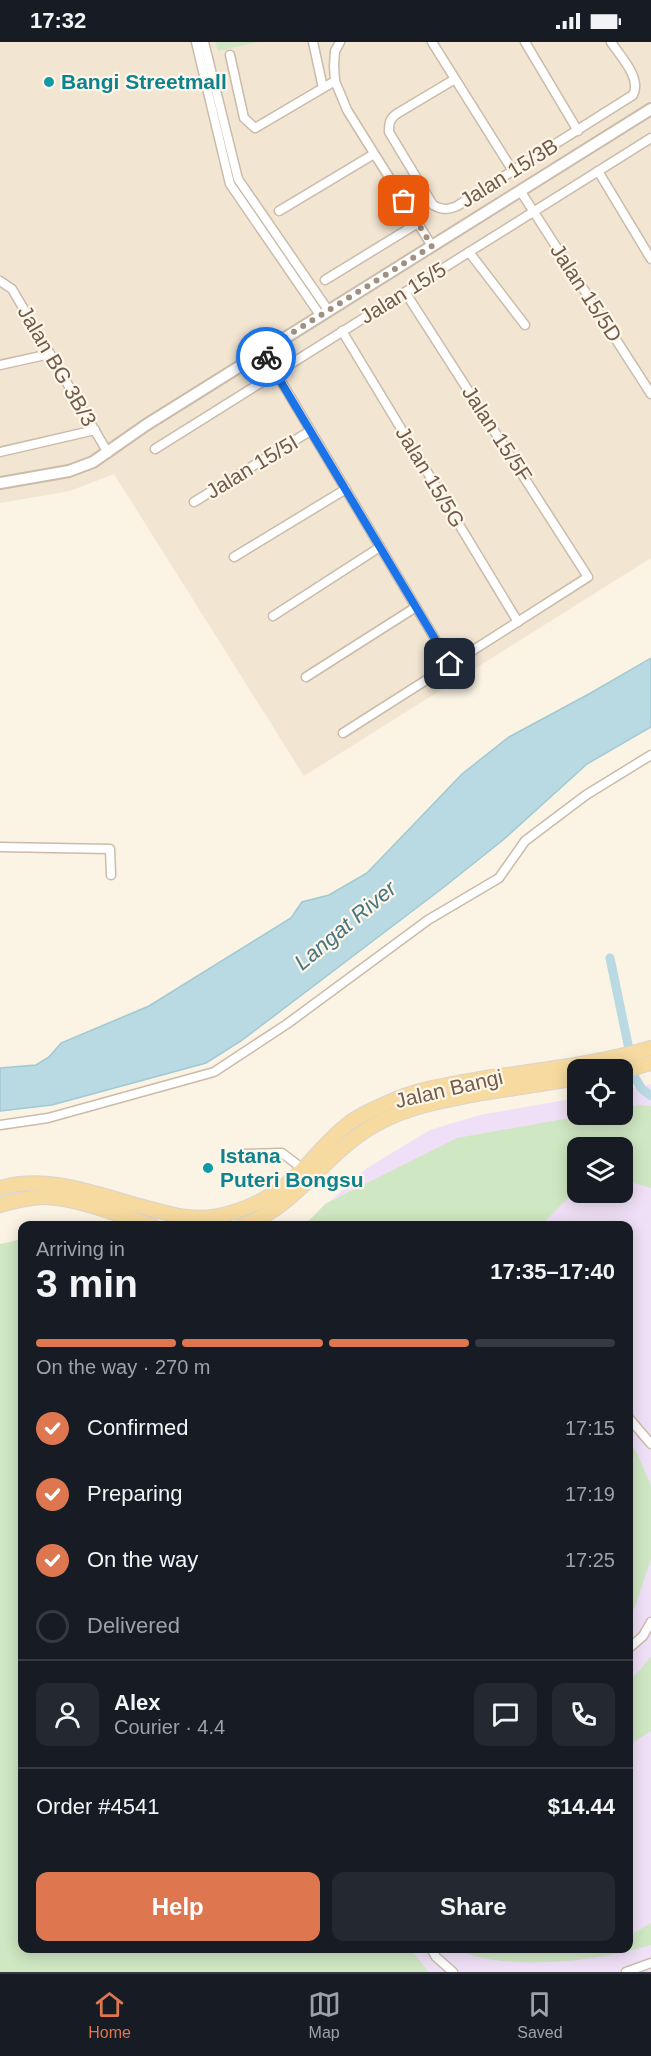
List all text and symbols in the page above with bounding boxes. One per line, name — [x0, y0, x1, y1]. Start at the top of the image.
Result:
text: 17:32 — [30, 8, 86, 33]
place label: Bangi Streetmall — [61, 70, 227, 93]
marker: Bangi Streetmall — [42, 75, 56, 89]
street label: Jalan 15/3B — [456, 133, 562, 212]
pin — [378, 175, 429, 226]
icon: bag — [387, 184, 420, 217]
street label: Jalan 15/5D — [546, 239, 627, 346]
street label: Jalan 15/5 — [356, 257, 450, 328]
street label: Jalan BG 3B/3 — [14, 301, 101, 430]
courier — [236, 327, 296, 387]
icon: bike — [250, 341, 283, 374]
street label: Jalan 15/5F — [458, 381, 537, 486]
street label: Jalan 15/5G — [391, 422, 469, 531]
street label: Jalan 15/5I — [202, 430, 302, 503]
pin — [424, 638, 475, 689]
icon: home — [433, 647, 466, 680]
water label: Langat River — [290, 875, 402, 975]
map controls — [567, 1059, 633, 1203]
button: locate — [567, 1059, 633, 1125]
street label: Jalan Bangi — [393, 1065, 505, 1112]
button: layers — [567, 1137, 633, 1203]
place label: Istana Puteri Bongsu — [220, 1144, 364, 1191]
marker: Istana Puteri Bongsu — [201, 1161, 215, 1175]
text: Arriving in — [36, 1238, 125, 1260]
text: 17:35–17:40 — [490, 1259, 615, 1284]
text: 3 min — [36, 1262, 138, 1305]
text: On the way · 270 m — [36, 1356, 211, 1378]
icon: check — [36, 1412, 69, 1445]
text: Confirmed — [87, 1415, 188, 1440]
text: 17:15 — [565, 1417, 615, 1439]
icon: check — [36, 1478, 69, 1511]
text: Preparing — [87, 1481, 182, 1506]
text: 17:19 — [565, 1483, 615, 1505]
icon: check — [36, 1544, 69, 1577]
text: On the way — [87, 1547, 198, 1572]
text: 17:25 — [565, 1549, 615, 1571]
text: Delivered — [87, 1613, 180, 1638]
button: person — [36, 1683, 99, 1746]
button: chat — [474, 1683, 537, 1746]
button: phone — [552, 1683, 615, 1746]
text: Alex — [114, 1690, 160, 1715]
text: Courier · 4.4 — [114, 1716, 225, 1738]
text: Order #4541 — [36, 1794, 160, 1819]
text: $14.44 — [548, 1794, 615, 1819]
button: Help — [36, 1872, 320, 1941]
button: Share — [332, 1872, 615, 1941]
tab: Home — [88, 1988, 131, 2042]
tab: Map — [308, 1988, 341, 2042]
tab: Saved — [517, 1988, 563, 2042]

